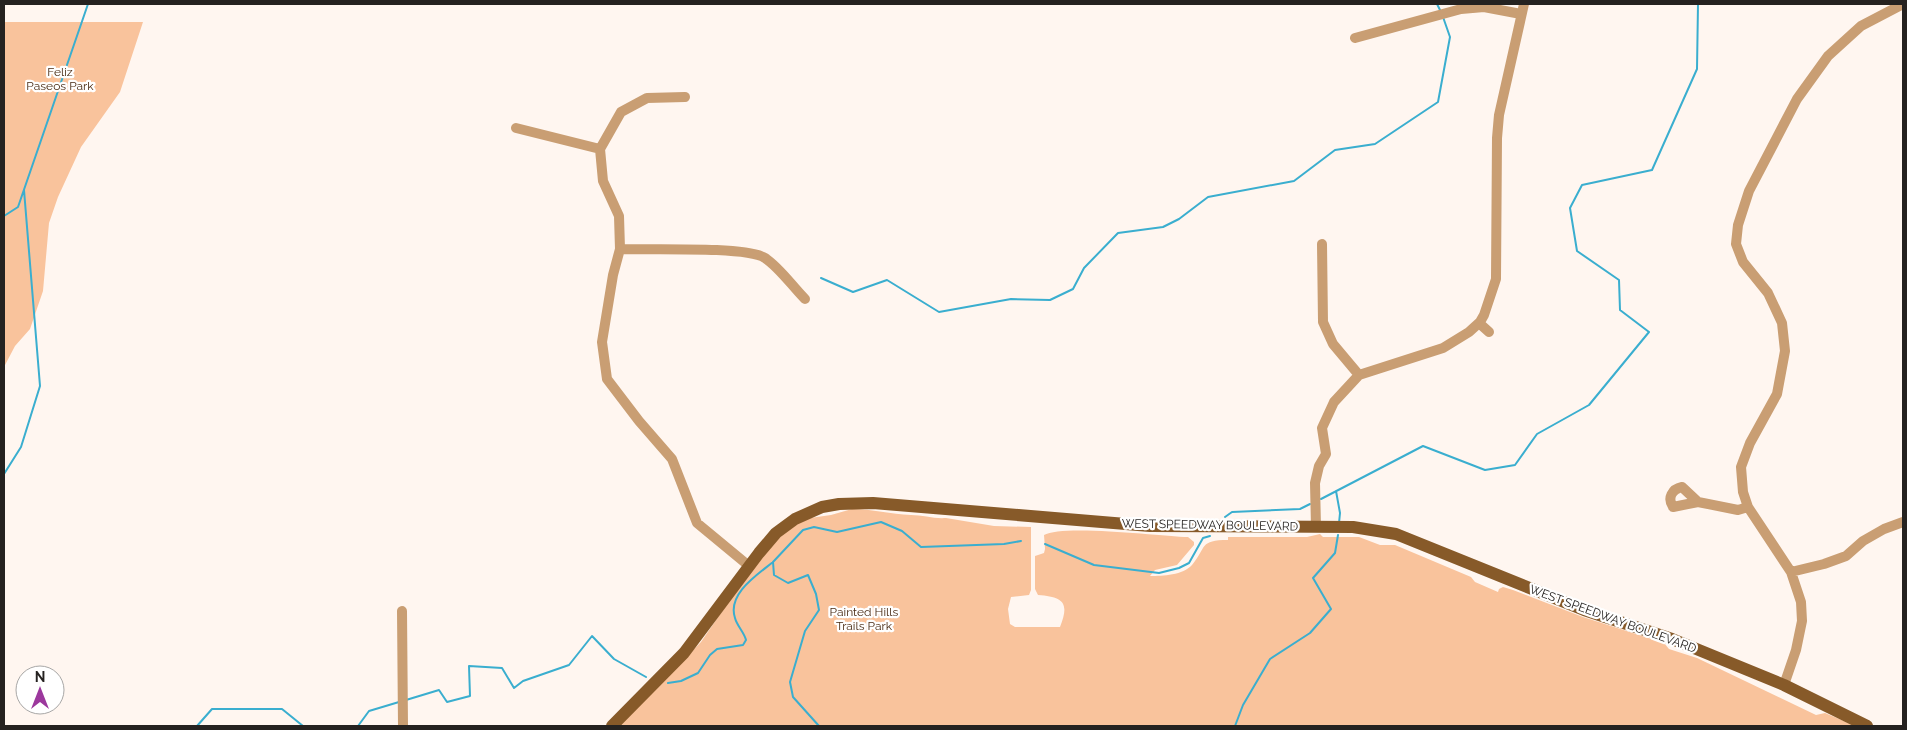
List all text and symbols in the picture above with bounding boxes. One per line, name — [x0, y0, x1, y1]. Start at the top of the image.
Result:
park label: Feliz Paseos Park — [26, 65, 94, 93]
street label: WEST SPEEDWAY BOULEVARD — [1122, 516, 1299, 534]
street label: WEST SPEEDWAY BOULEVARD — [1528, 582, 1699, 656]
park label: Painted Hills Trails Park — [830, 605, 899, 633]
north arrow — [15, 665, 65, 715]
text: N — [35, 669, 45, 685]

